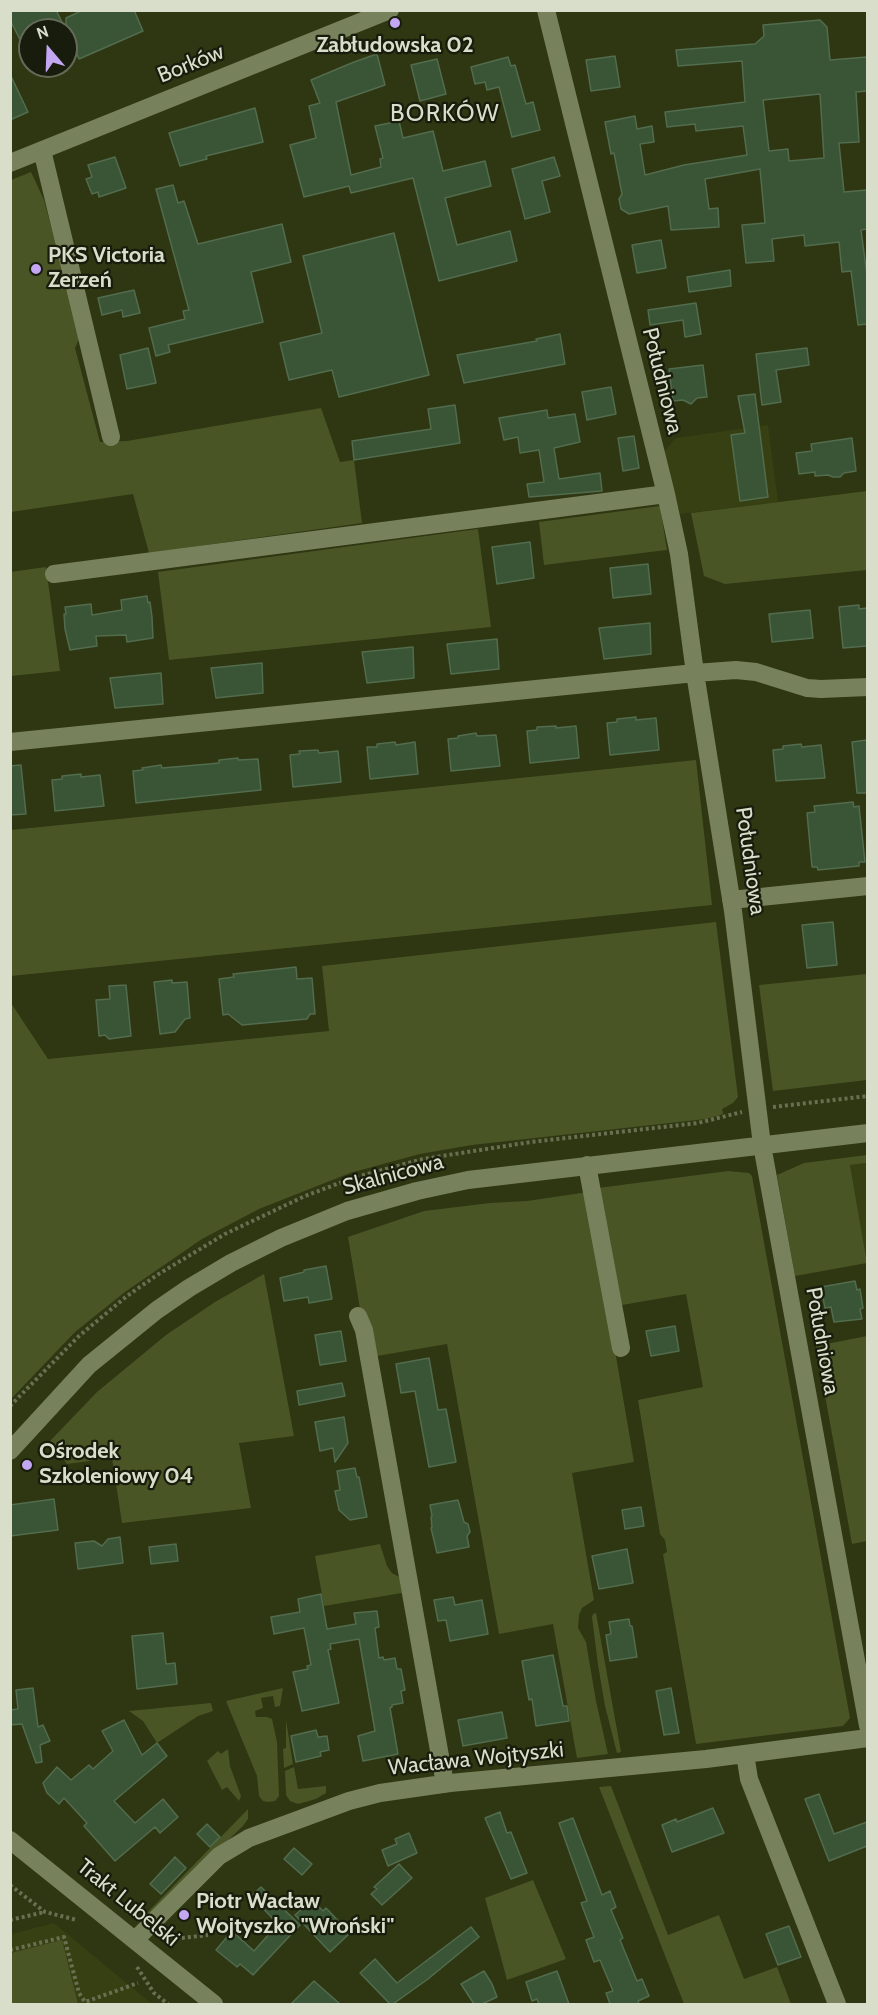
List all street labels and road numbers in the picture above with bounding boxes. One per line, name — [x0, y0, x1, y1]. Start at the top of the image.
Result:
street label: Borków — [154, 39, 228, 89]
street label: Południowa — [636, 325, 688, 437]
street label: Południowa — [729, 805, 771, 917]
street label: Skalnicowa — [340, 1149, 446, 1201]
street label: Południowa — [800, 1285, 844, 1397]
street label: Wacława Wojtyszki — [387, 1737, 565, 1781]
street label: Trakt Lubelski — [71, 1854, 185, 1952]

